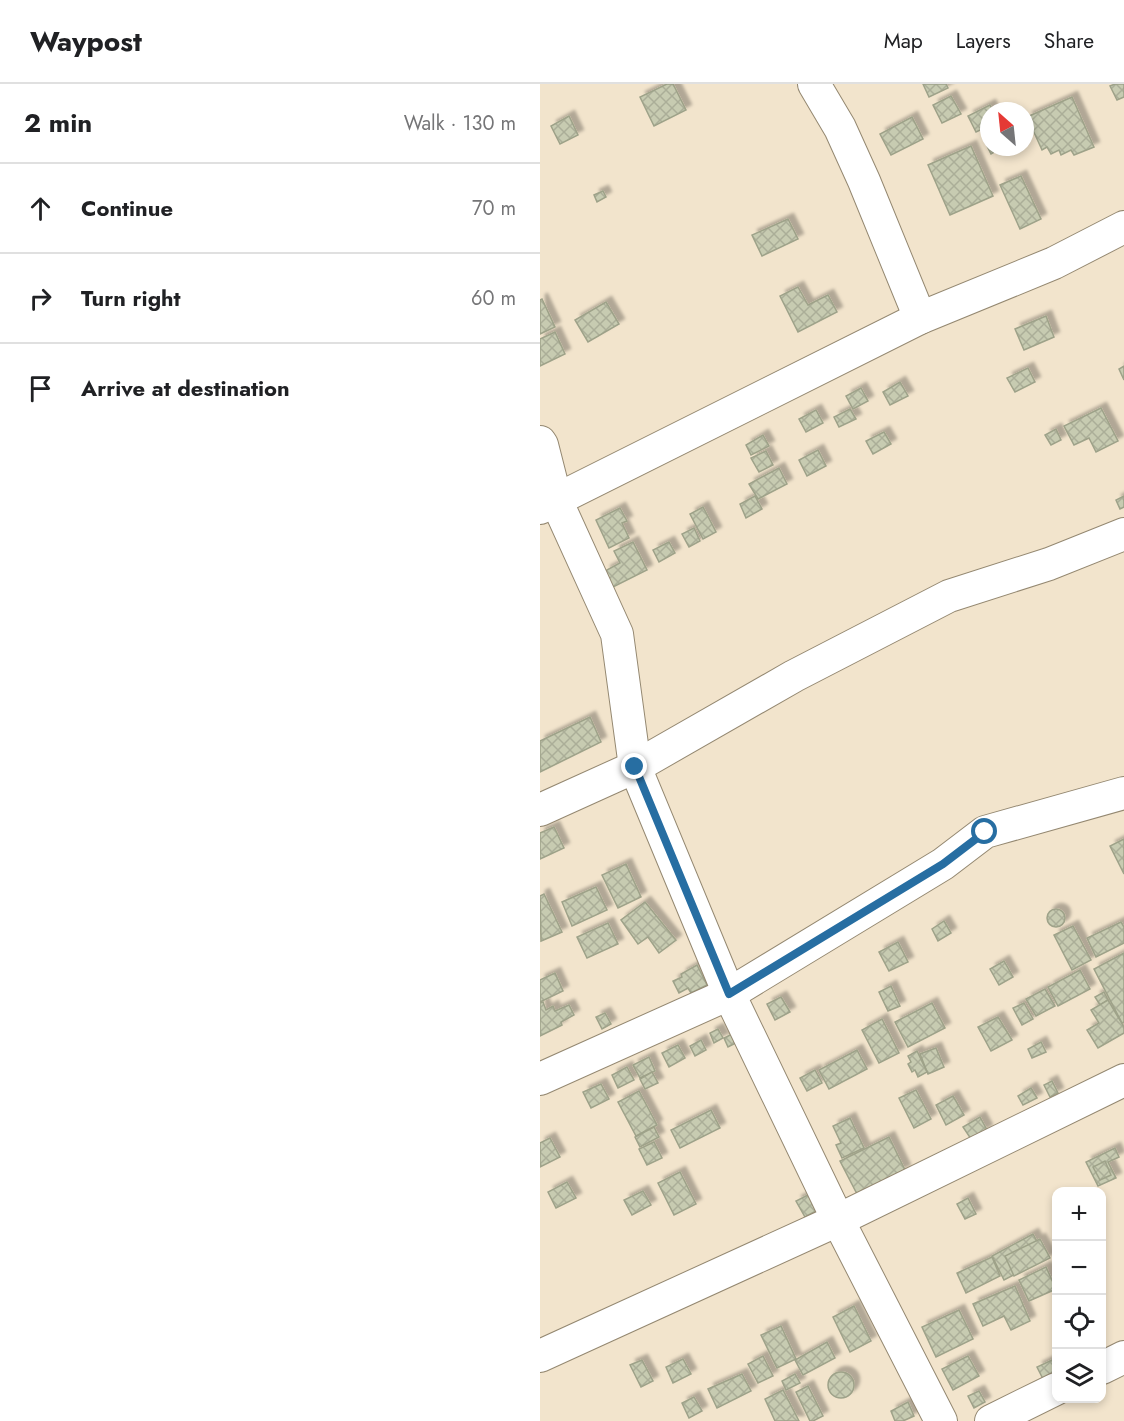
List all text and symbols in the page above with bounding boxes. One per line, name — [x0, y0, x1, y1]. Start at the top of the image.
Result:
text: Waypost — [30, 21, 142, 62]
text: Map — [884, 26, 923, 56]
text: Layers — [956, 26, 1011, 56]
text: Share — [1044, 26, 1094, 56]
north arrow — [980, 102, 1034, 156]
text: 2 min — [24, 104, 92, 142]
text: Walk · 130 m — [404, 109, 516, 138]
icon: ahead — [24, 192, 57, 225]
text: Continue — [81, 192, 173, 224]
text: 70 m — [472, 194, 516, 223]
icon: right — [24, 282, 57, 315]
text: Turn right — [81, 282, 181, 314]
text: 60 m — [471, 284, 516, 313]
icon: arrive — [24, 372, 57, 405]
text: Arrive at destination — [81, 372, 290, 404]
route end — [621, 753, 647, 779]
route start — [971, 818, 997, 844]
map controls — [1052, 1187, 1106, 1403]
button: + — [1052, 1187, 1106, 1241]
button: − — [1052, 1241, 1106, 1295]
button: locate — [1052, 1295, 1106, 1349]
button: layers — [1052, 1349, 1106, 1403]

